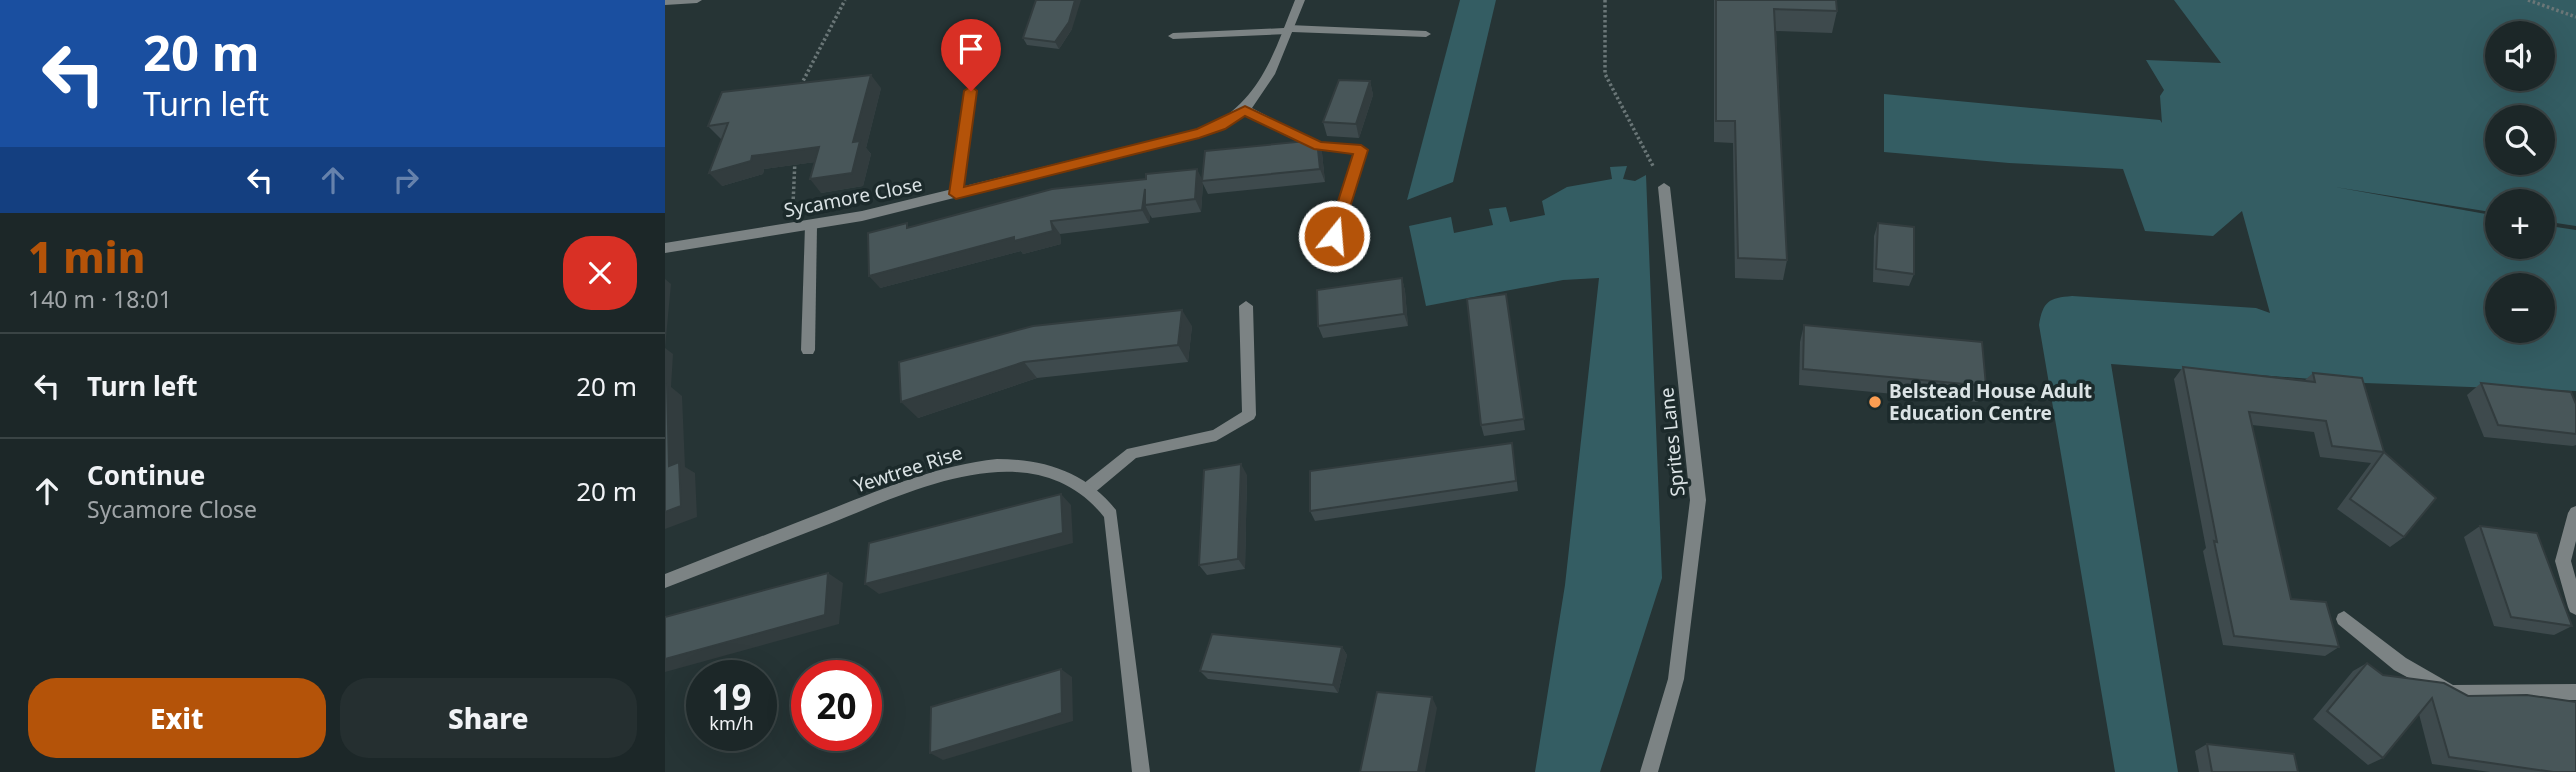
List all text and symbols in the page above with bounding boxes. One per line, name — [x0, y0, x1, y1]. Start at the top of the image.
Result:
text: 20 m — [143, 19, 260, 85]
pin — [941, 19, 1001, 91]
map controls — [2485, 21, 2555, 343]
button: sound — [2485, 21, 2555, 91]
icon: left — [28, 28, 119, 119]
icon: arrive — [952, 30, 990, 68]
text: Turn left — [143, 82, 269, 125]
button: search — [2485, 105, 2555, 175]
icon: left — [241, 161, 279, 199]
icon: ahead — [314, 161, 352, 199]
icon: right — [387, 161, 425, 199]
street label: Sycamore Close — [782, 171, 924, 223]
button: + — [2485, 189, 2555, 259]
position arrow — [1297, 199, 1371, 273]
text: 1 min — [28, 228, 145, 285]
button: close — [563, 236, 637, 310]
button: − — [2485, 273, 2555, 343]
text: 140 m · 18:01 — [28, 283, 172, 315]
icon: left — [28, 367, 66, 405]
text: Turn left — [87, 368, 198, 404]
text: 20 m — [576, 368, 637, 404]
place label: Belstead House Adult Education Centre — [1889, 378, 2092, 426]
street label: Sprites Lane — [1653, 386, 1691, 498]
marker: Belstead House Adult Education Centre — [1867, 394, 1883, 410]
street label: Yewtree Rise — [851, 439, 965, 499]
text: Continue — [87, 457, 205, 493]
icon: ahead — [28, 472, 66, 510]
text: 20 m — [576, 473, 637, 509]
text: Sycamore Close — [87, 493, 257, 525]
speed limit sign: 20 — [791, 660, 882, 751]
text: 19 — [711, 673, 752, 720]
button: Exit — [28, 678, 326, 758]
button: Share — [340, 678, 637, 758]
text: km/h — [709, 711, 754, 735]

